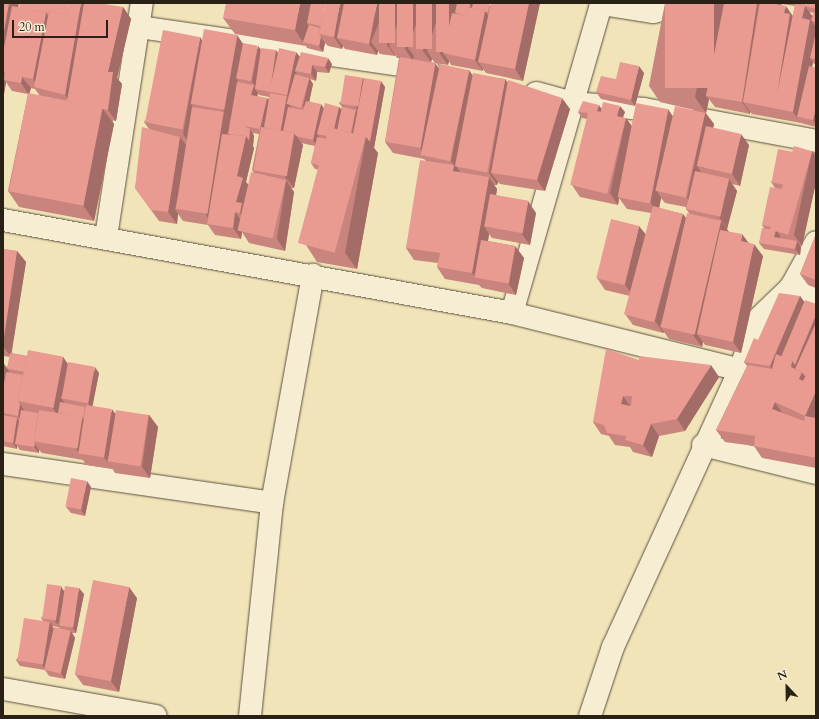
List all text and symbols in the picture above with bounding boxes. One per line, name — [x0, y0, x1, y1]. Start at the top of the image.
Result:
scale bar — [14, 12, 110, 38]
text: 20 m — [19, 19, 45, 35]
north arrow — [767, 667, 807, 707]
text: N — [775, 667, 790, 684]

